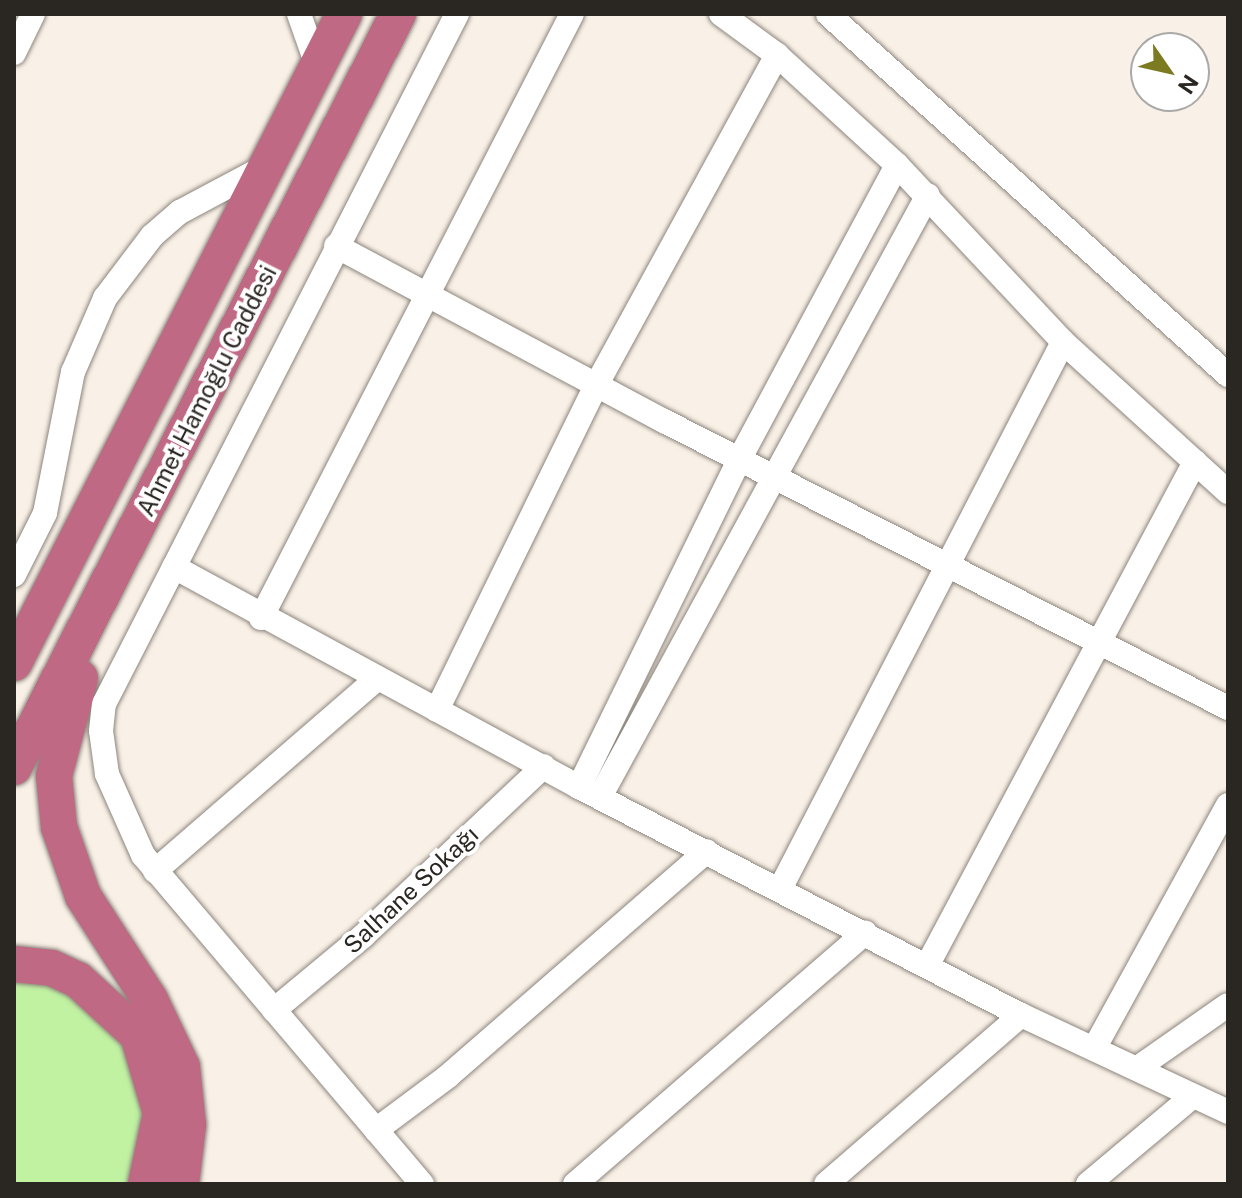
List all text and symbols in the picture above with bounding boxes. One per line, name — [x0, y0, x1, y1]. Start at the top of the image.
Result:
north arrow — [1130, 32, 1210, 112]
text: N — [1173, 70, 1204, 99]
street label: Ahmet Hamoğlu Caddesi — [131, 261, 283, 521]
street label: Salhane Sokağı — [338, 820, 484, 960]

